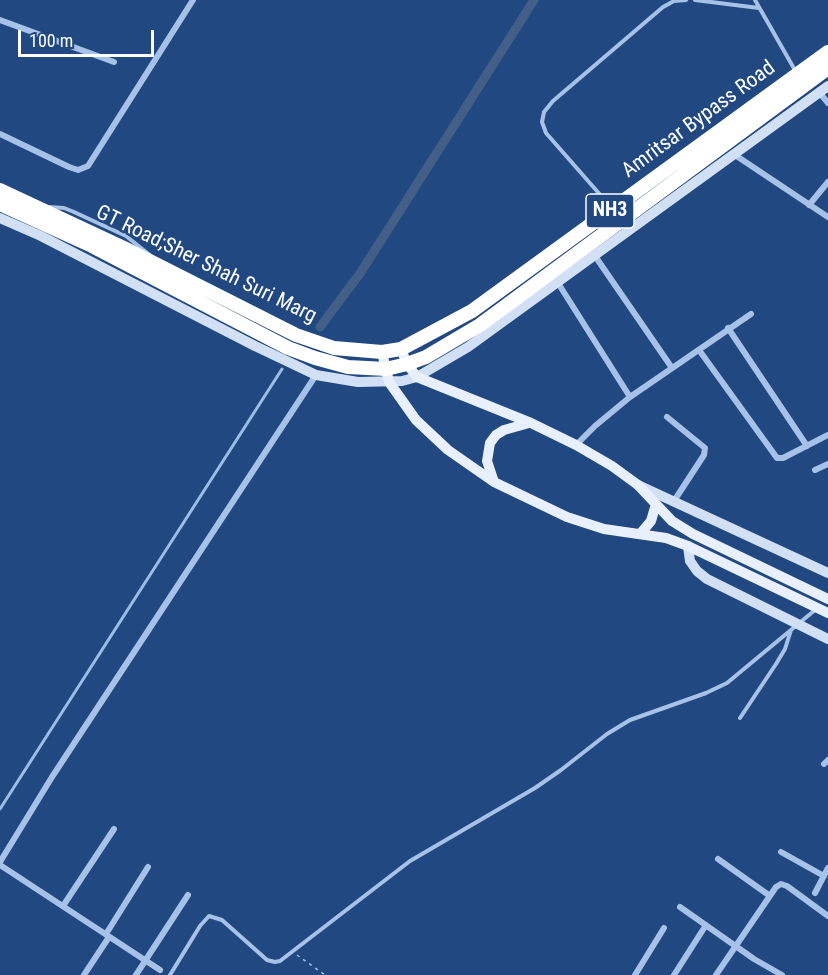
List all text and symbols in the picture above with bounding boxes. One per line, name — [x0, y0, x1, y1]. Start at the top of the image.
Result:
scale bar — [21, 18, 158, 56]
text: 100 m — [29, 30, 73, 51]
street label: Amritsar Bypass Road — [618, 56, 780, 184]
road number: NH3 — [586, 194, 634, 228]
street label: GT Road;Sher Shah Suri Marg — [92, 201, 320, 329]

